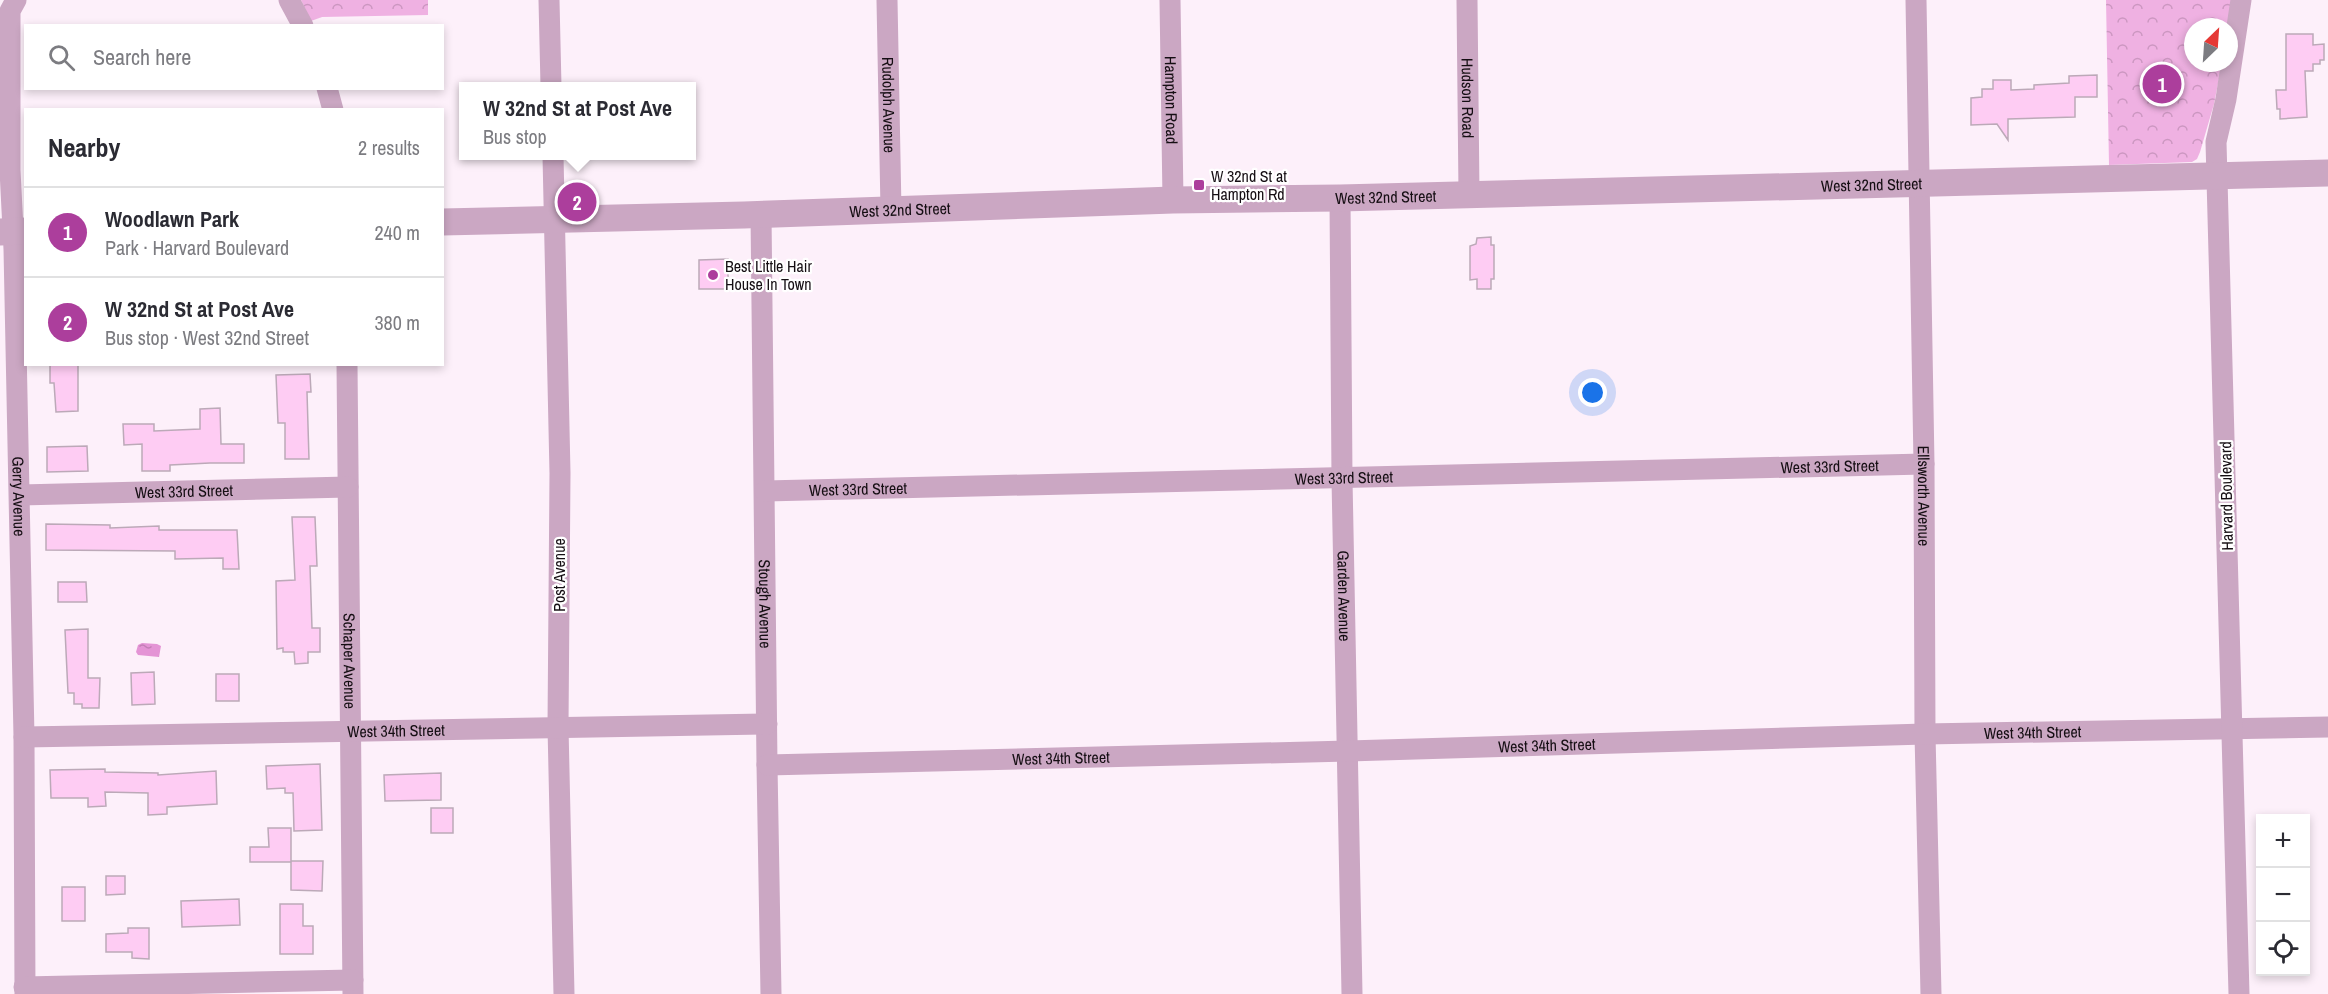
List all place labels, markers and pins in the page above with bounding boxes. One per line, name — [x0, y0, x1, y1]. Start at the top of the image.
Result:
pin: 1 — [2142, 62, 2182, 106]
place label: W 32nd St at Hampton Rd — [1211, 165, 1287, 205]
marker: W 32nd St at Hampton Rd — [1192, 178, 1206, 192]
pin: 2 — [558, 180, 596, 224]
place label: Best Little Hair House In Town — [725, 255, 812, 295]
marker: Best Little Hair House In Town — [706, 268, 720, 282]

